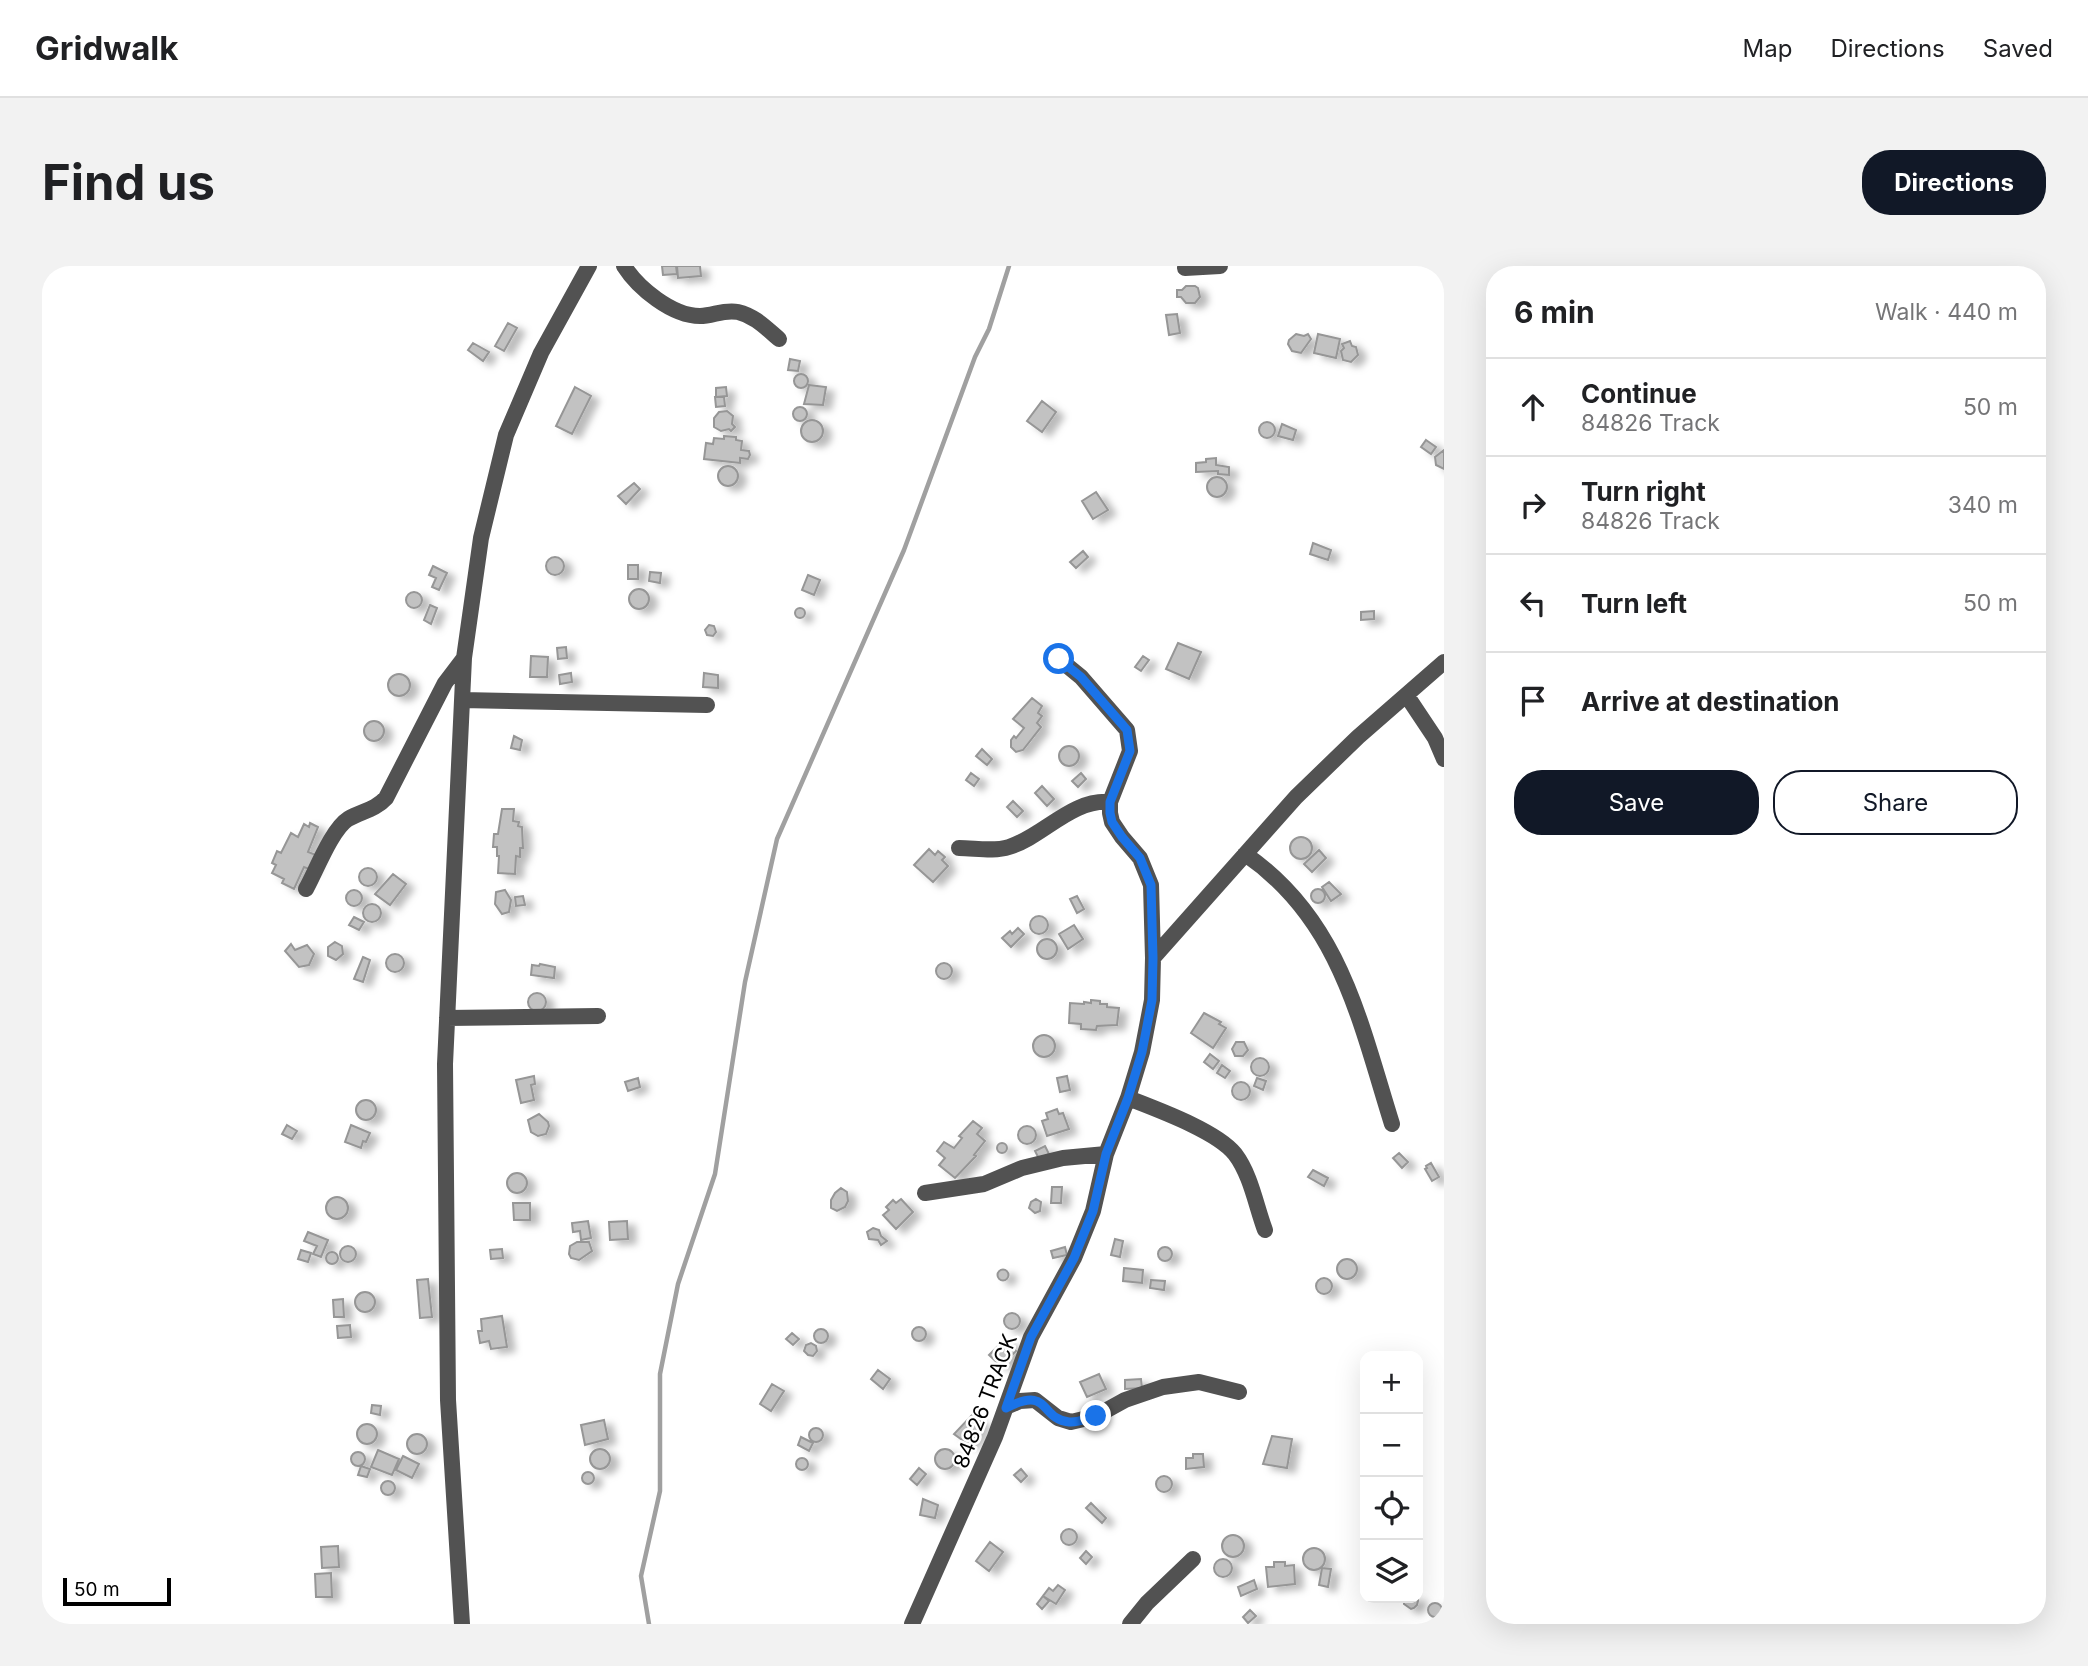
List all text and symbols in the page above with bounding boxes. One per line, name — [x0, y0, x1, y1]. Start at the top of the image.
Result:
text: Gridwalk — [35, 28, 178, 68]
text: Map — [1743, 34, 1792, 63]
text: Directions — [1830, 34, 1945, 63]
text: Saved — [1983, 34, 2053, 63]
button: Directions — [1862, 150, 2046, 215]
text: Find us — [42, 153, 215, 212]
text: 6 min — [1514, 294, 1595, 330]
text: Walk · 440 m — [1875, 298, 2018, 326]
text: Continue — [1581, 378, 1697, 409]
icon: ahead — [1514, 388, 1552, 426]
text: 50 m — [1963, 393, 2018, 421]
text: 84826 Track — [1581, 409, 1720, 437]
text: Turn right — [1581, 476, 1706, 507]
icon: right — [1514, 486, 1552, 524]
text: 340 m — [1948, 491, 2018, 519]
text: 84826 Track — [1581, 507, 1720, 535]
icon: left — [1514, 584, 1552, 622]
text: Turn left — [1581, 588, 1687, 619]
text: 50 m — [1963, 589, 2018, 617]
route start — [1043, 643, 1074, 674]
icon: arrive — [1514, 682, 1552, 720]
text: Arrive at destination — [1581, 686, 1840, 717]
button: Save — [1514, 770, 1759, 835]
button: Share — [1773, 770, 2018, 835]
street label: 84826 TRACK — [948, 1330, 1022, 1472]
map controls — [1360, 1351, 1423, 1603]
button: + — [1360, 1351, 1423, 1414]
route end — [1080, 1400, 1111, 1431]
button: − — [1360, 1414, 1423, 1477]
button: locate — [1360, 1477, 1423, 1540]
button: layers — [1360, 1540, 1423, 1603]
scale bar — [63, 1575, 172, 1607]
text: 50 m — [74, 1578, 120, 1601]

